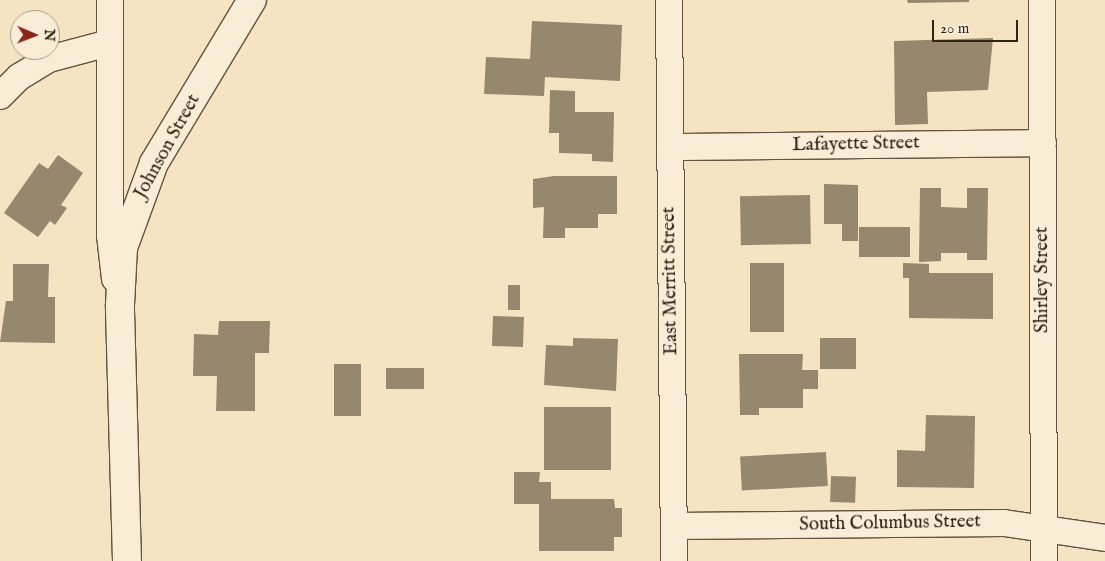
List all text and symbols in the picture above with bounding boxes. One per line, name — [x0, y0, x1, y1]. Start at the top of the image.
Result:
north arrow — [10, 10, 60, 60]
scale bar — [935, 10, 1021, 42]
text: 20 m — [940, 19, 969, 38]
text: N — [40, 29, 58, 41]
street label: Johnson Street — [130, 91, 206, 203]
street label: Lafayette Street — [792, 132, 920, 158]
street label: East Merritt Street — [658, 207, 684, 355]
street label: Shirley Street — [1032, 227, 1054, 333]
street label: South Columbus Street — [799, 511, 981, 537]

